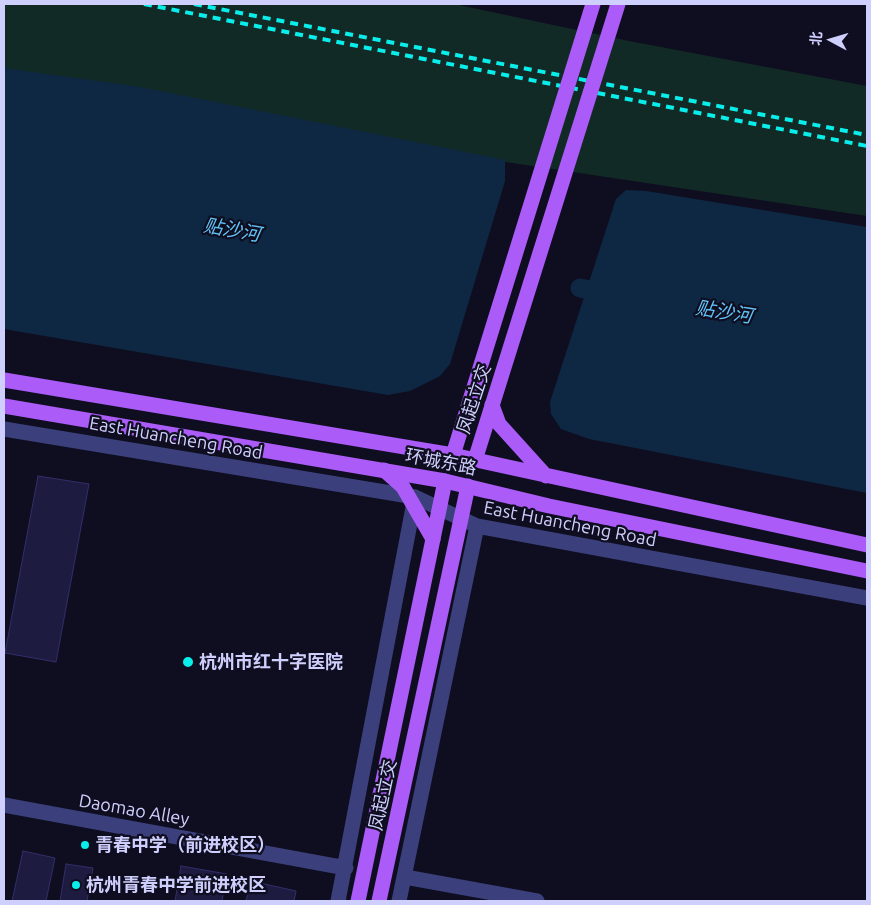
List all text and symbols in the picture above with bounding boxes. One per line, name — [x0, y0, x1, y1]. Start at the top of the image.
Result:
north arrow — [806, 15, 856, 65]
text: 北 — [807, 31, 825, 46]
water label: 贴沙河 — [202, 214, 262, 246]
water label: 贴沙河 — [694, 296, 754, 328]
street label: 凤起立交 — [453, 361, 495, 437]
street label: East Huancheng Road — [88, 412, 264, 464]
street label: 环城东路 — [404, 445, 478, 479]
street label: East Huancheng Road — [482, 497, 658, 551]
place label: 杭州市红十字医院 — [199, 651, 343, 673]
marker: 杭州市红十字医院 — [181, 655, 195, 669]
street label: 凤起立交 — [365, 758, 401, 832]
street label: Daomao Alley — [77, 790, 191, 830]
place label: 青春中学（前进校区） — [95, 834, 275, 856]
marker: 青春中学（前进校区） — [79, 839, 91, 851]
place label: 杭州青春中学前进校区 — [86, 874, 266, 896]
marker: 杭州青春中学前进校区 — [70, 879, 82, 891]

